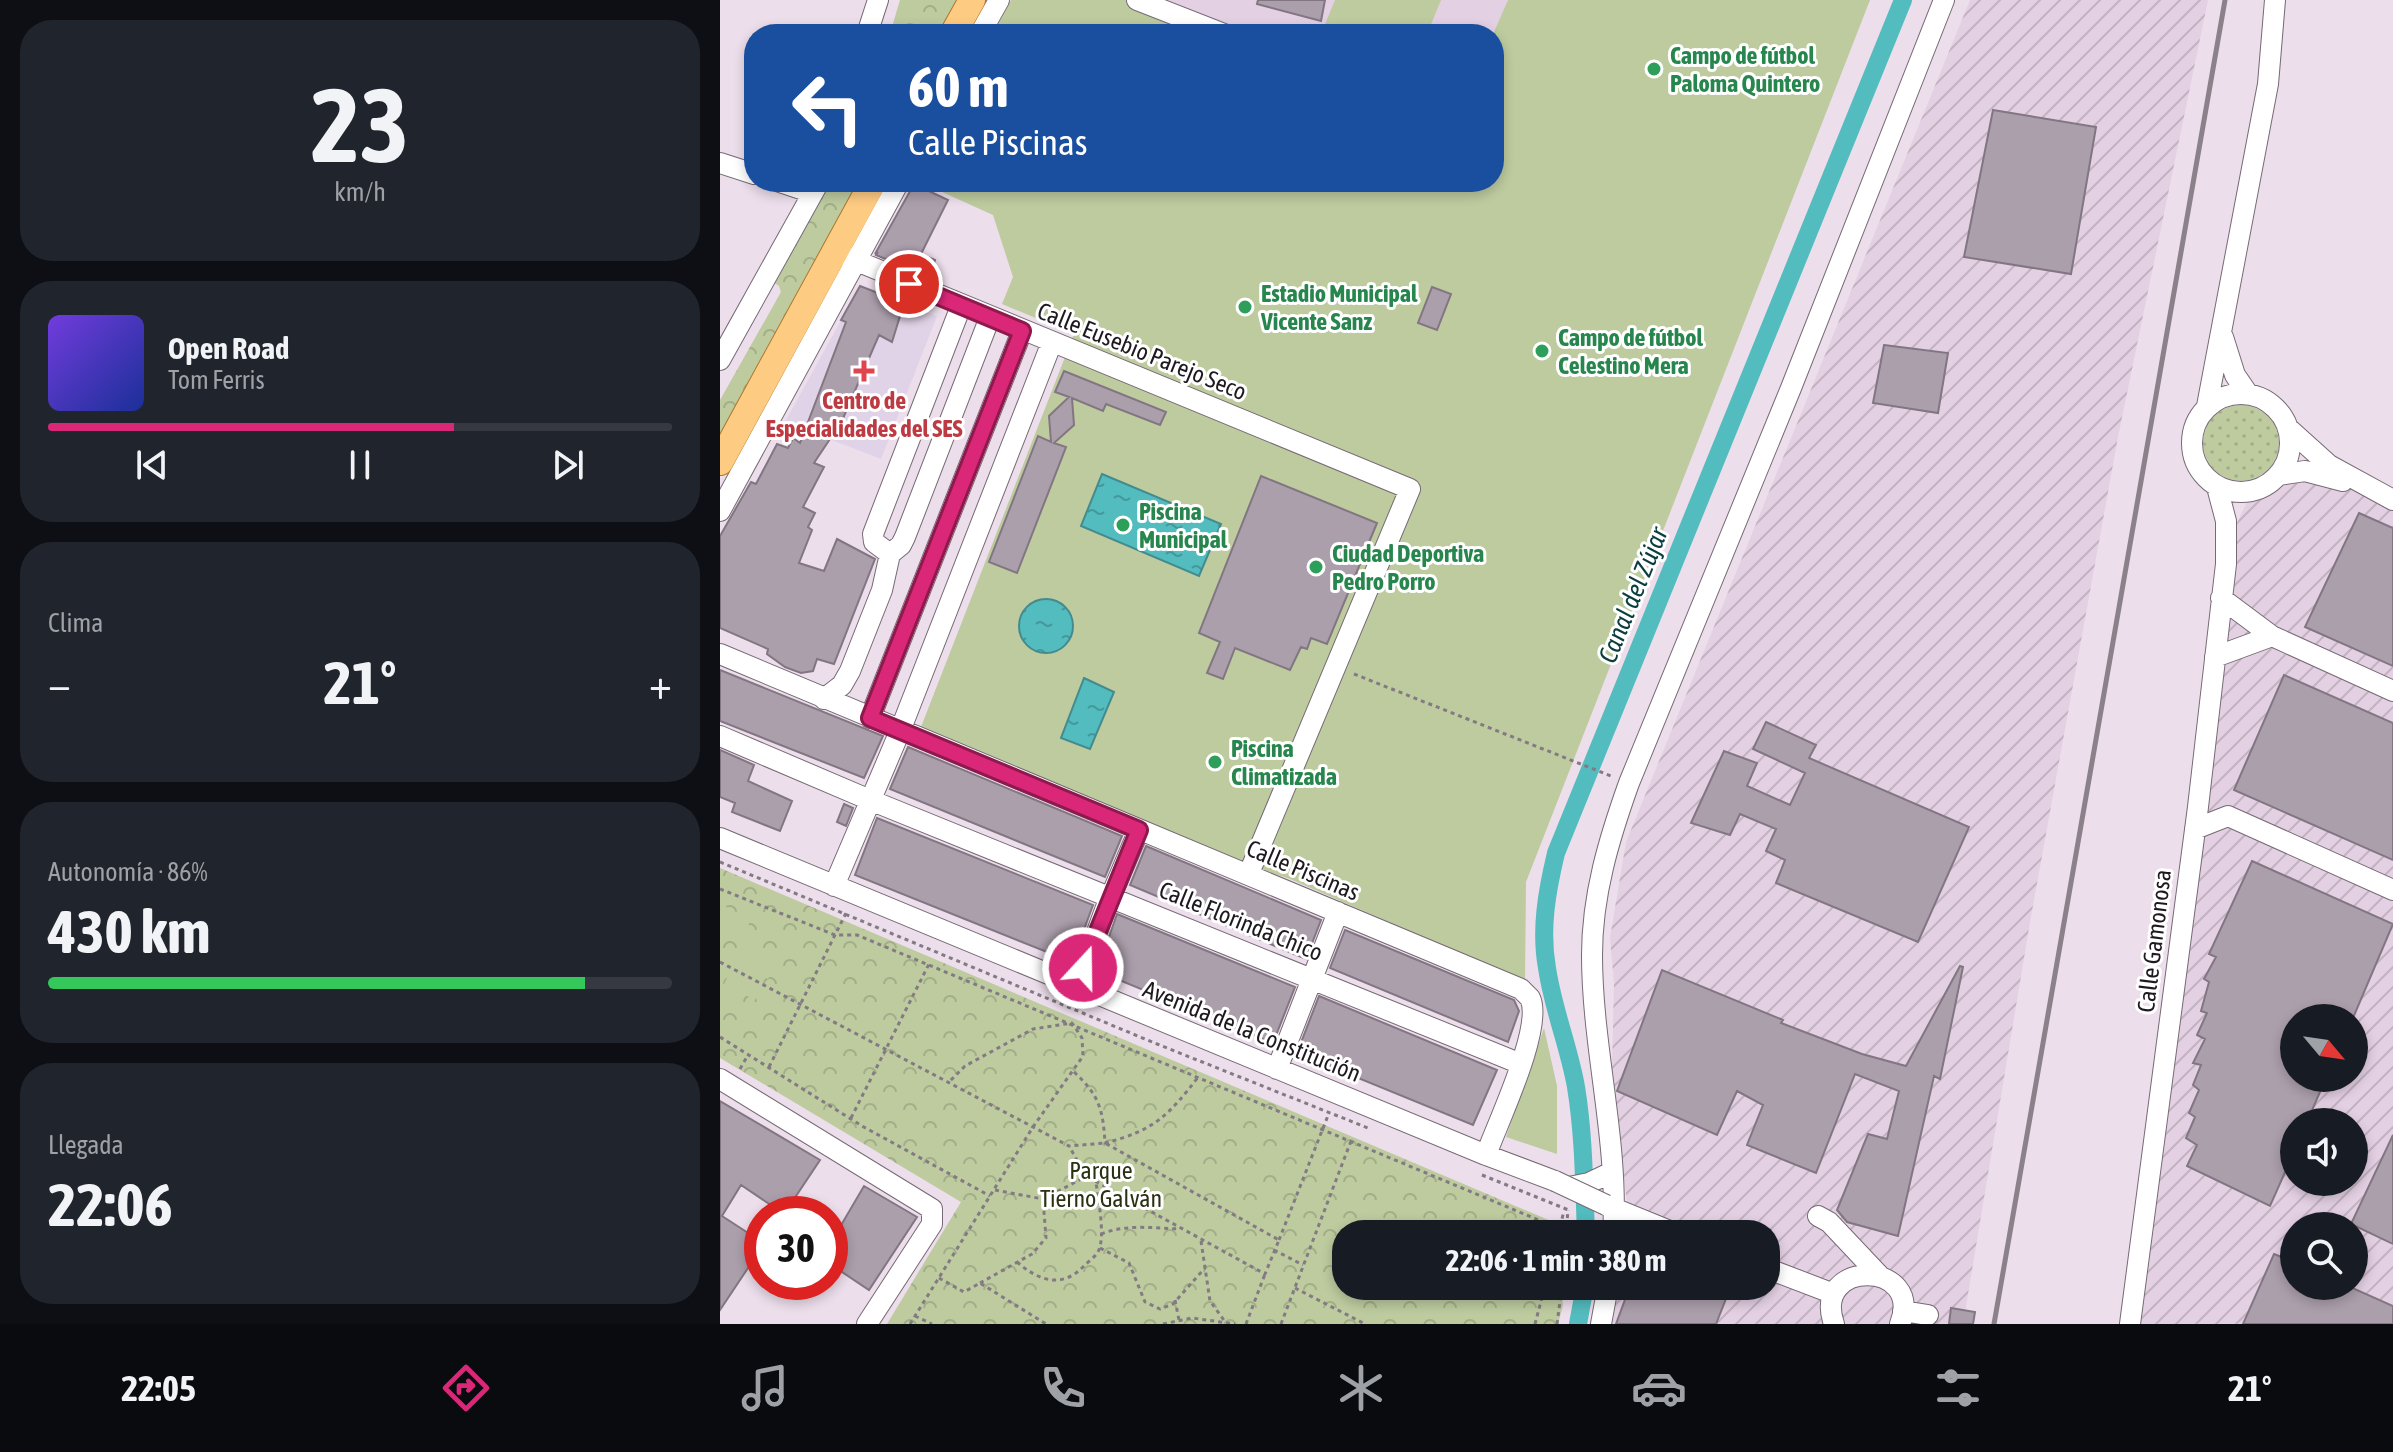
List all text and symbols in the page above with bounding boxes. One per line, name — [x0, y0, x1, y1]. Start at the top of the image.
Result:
place label: Campo de fútbol Paloma Quintero — [1670, 42, 1820, 97]
text: 60 m — [908, 55, 1009, 119]
icon: left — [776, 56, 880, 160]
marker: Campo de fútbol Paloma Quintero — [1645, 60, 1663, 78]
text: 23 — [311, 65, 409, 184]
text: Calle Piscinas — [908, 121, 1087, 163]
text: km/h — [334, 177, 386, 207]
pin — [875, 250, 943, 318]
icon: arrive — [887, 262, 931, 306]
place label: Estadio Municipal Vicente Sanz — [1260, 280, 1418, 335]
street label: Calle Eusebio Parejo Seco — [1034, 297, 1250, 405]
marker: Estadio Municipal Vicente Sanz — [1236, 298, 1254, 316]
place label: Campo de fútbol Celestino Mera — [1558, 324, 1704, 379]
text: Open Road — [168, 331, 289, 365]
marker: Campo de fútbol Celestino Mera — [1533, 342, 1551, 360]
marker: Centro de Especialidades del SES — [853, 360, 875, 382]
text: Tom Ferris — [168, 365, 265, 395]
place label: Centro de Especialidades del SES — [765, 387, 963, 442]
icon: previous — [130, 443, 174, 487]
icon: pause — [338, 443, 382, 487]
icon: next — [546, 443, 590, 487]
place label: Piscina Municipal — [1139, 498, 1228, 553]
marker: Piscina Municipal — [1114, 516, 1132, 534]
water label: Canal del Zújar — [1592, 522, 1674, 667]
place label: Ciudad Deportiva Pedro Porro — [1332, 540, 1484, 595]
marker: Ciudad Deportiva Pedro Porro — [1307, 558, 1325, 576]
text: Clima — [48, 608, 103, 638]
text: 21° — [324, 648, 396, 717]
text: − — [48, 658, 71, 708]
text: + — [649, 658, 672, 708]
place label: Piscina Climatizada — [1231, 735, 1337, 790]
marker: Piscina Climatizada — [1206, 753, 1224, 771]
street label: Calle Piscinas — [1243, 834, 1363, 906]
text: Autonomía · 86% — [48, 857, 208, 887]
street label: Calle Gamonosa — [2132, 868, 2176, 1014]
street label: Calle Florinda Chico — [1155, 876, 1327, 966]
text: 430 km — [48, 897, 210, 966]
position arrow — [1041, 926, 1125, 1010]
street label: Avenida de la Constitución — [1139, 975, 1365, 1087]
north arrow — [2280, 1004, 2368, 1092]
map controls — [2280, 1004, 2368, 1300]
button: sound — [2280, 1108, 2368, 1196]
text: Llegada — [48, 1130, 124, 1160]
park label: Parque Tierno Galván — [1040, 1157, 1162, 1212]
text: 22:06 — [48, 1170, 173, 1239]
speed limit sign: 30 — [744, 1196, 848, 1300]
button: search — [2280, 1212, 2368, 1300]
text: 22:06 · 1 min · 380 m — [1446, 1243, 1666, 1277]
icon: directions — [438, 1360, 494, 1416]
icon: music — [737, 1360, 793, 1416]
icon: phone — [1035, 1360, 1091, 1416]
icon: climate — [1333, 1360, 1389, 1416]
icon: car — [1631, 1360, 1687, 1416]
icon: filters — [1930, 1360, 1986, 1416]
text: 22:05 — [121, 1367, 196, 1409]
text: 21° — [2228, 1367, 2272, 1409]

